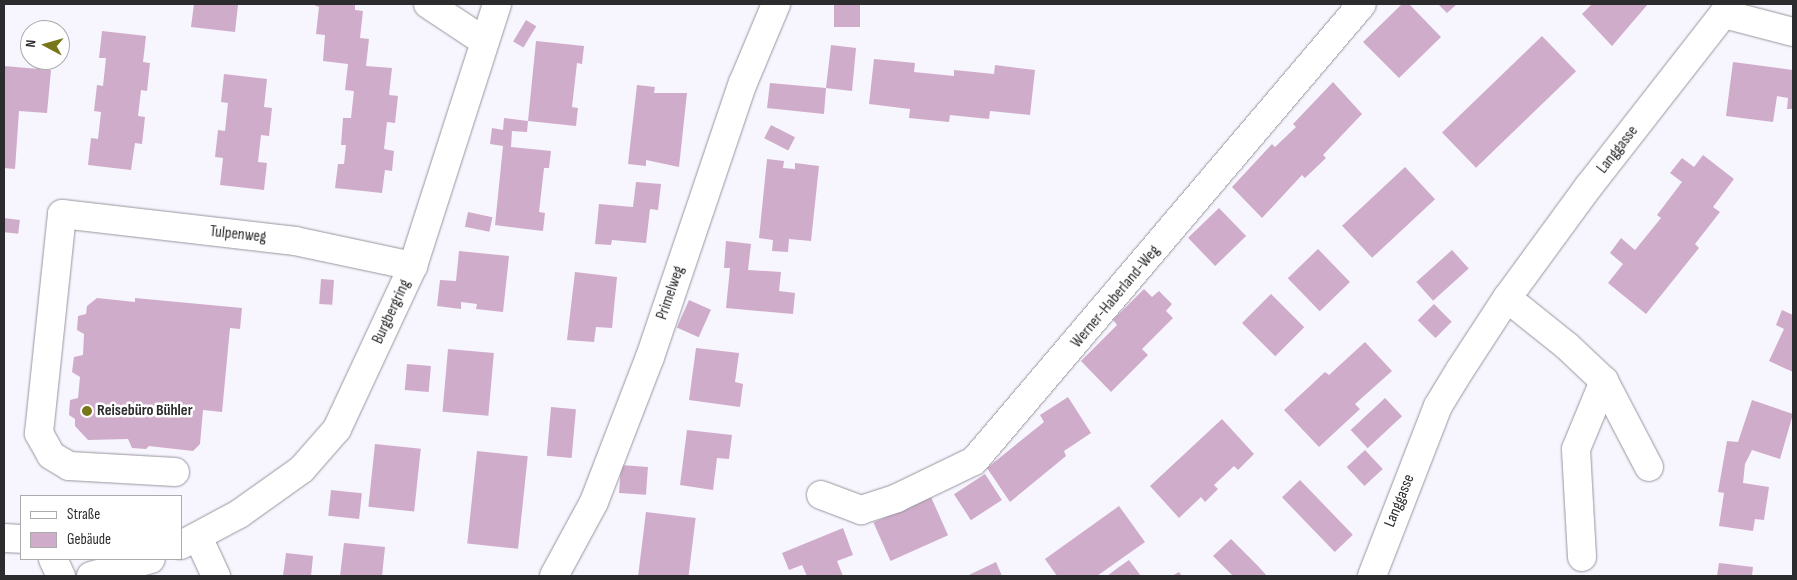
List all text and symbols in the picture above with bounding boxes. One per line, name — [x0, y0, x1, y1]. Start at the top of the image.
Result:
north arrow — [20, 20, 70, 70]
text: N — [22, 39, 39, 48]
street label: Langgasse — [1593, 122, 1643, 178]
street label: Tulpenweg — [209, 222, 267, 248]
street label: Werner-Haberland-Weg — [1068, 242, 1164, 352]
street label: Primelweg — [653, 264, 689, 322]
street label: Burgbergring — [369, 277, 415, 347]
place label: Reisebüro Bühler — [97, 401, 193, 421]
marker: Reisebüro Bühler — [81, 405, 93, 417]
street label: Langgasse — [1381, 472, 1419, 530]
legend — [20, 495, 182, 560]
text: Straße — [67, 505, 100, 524]
text: Gebäude — [67, 530, 111, 549]

